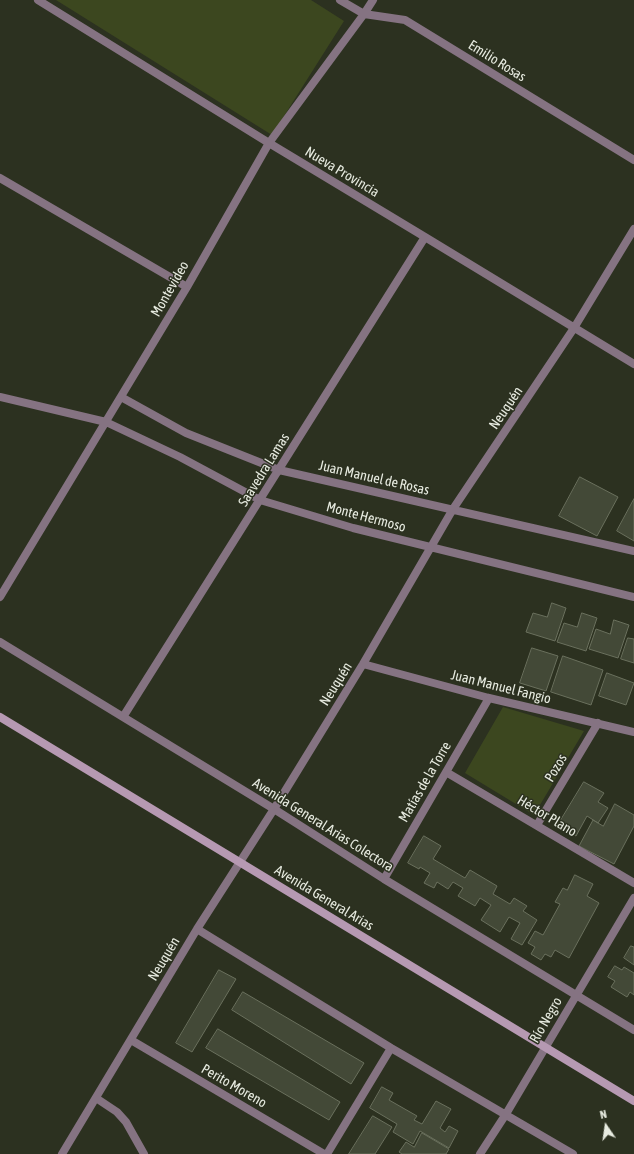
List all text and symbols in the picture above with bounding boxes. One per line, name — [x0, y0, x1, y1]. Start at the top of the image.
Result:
street label: Emilio Rosas — [465, 37, 529, 85]
street label: Nueva Provincia — [302, 143, 382, 201]
street label: Montevideo — [147, 258, 193, 320]
street label: Neuquén — [486, 383, 526, 433]
street label: Saavedra Lamas — [235, 430, 293, 510]
street label: Juan Manuel de Rosas — [317, 457, 431, 499]
street label: Monte Hermoso — [324, 498, 408, 536]
street label: Neuquén — [316, 659, 356, 709]
street label: Juan Manuel Fangio — [449, 666, 553, 708]
street label: Matías de la Torre — [395, 739, 455, 825]
street label: Pozos — [541, 751, 571, 785]
street label: Avenida General Arias Colectora — [249, 775, 397, 875]
street label: Héctor Plano — [514, 792, 580, 840]
street label: Avenida General Arias — [271, 862, 377, 934]
street label: Neuquén — [144, 934, 184, 984]
street label: Río Negro — [526, 994, 566, 1046]
street label: Perito Moreno — [198, 1061, 270, 1111]
north arrow — [586, 1106, 626, 1146]
text: N — [599, 1108, 608, 1121]

